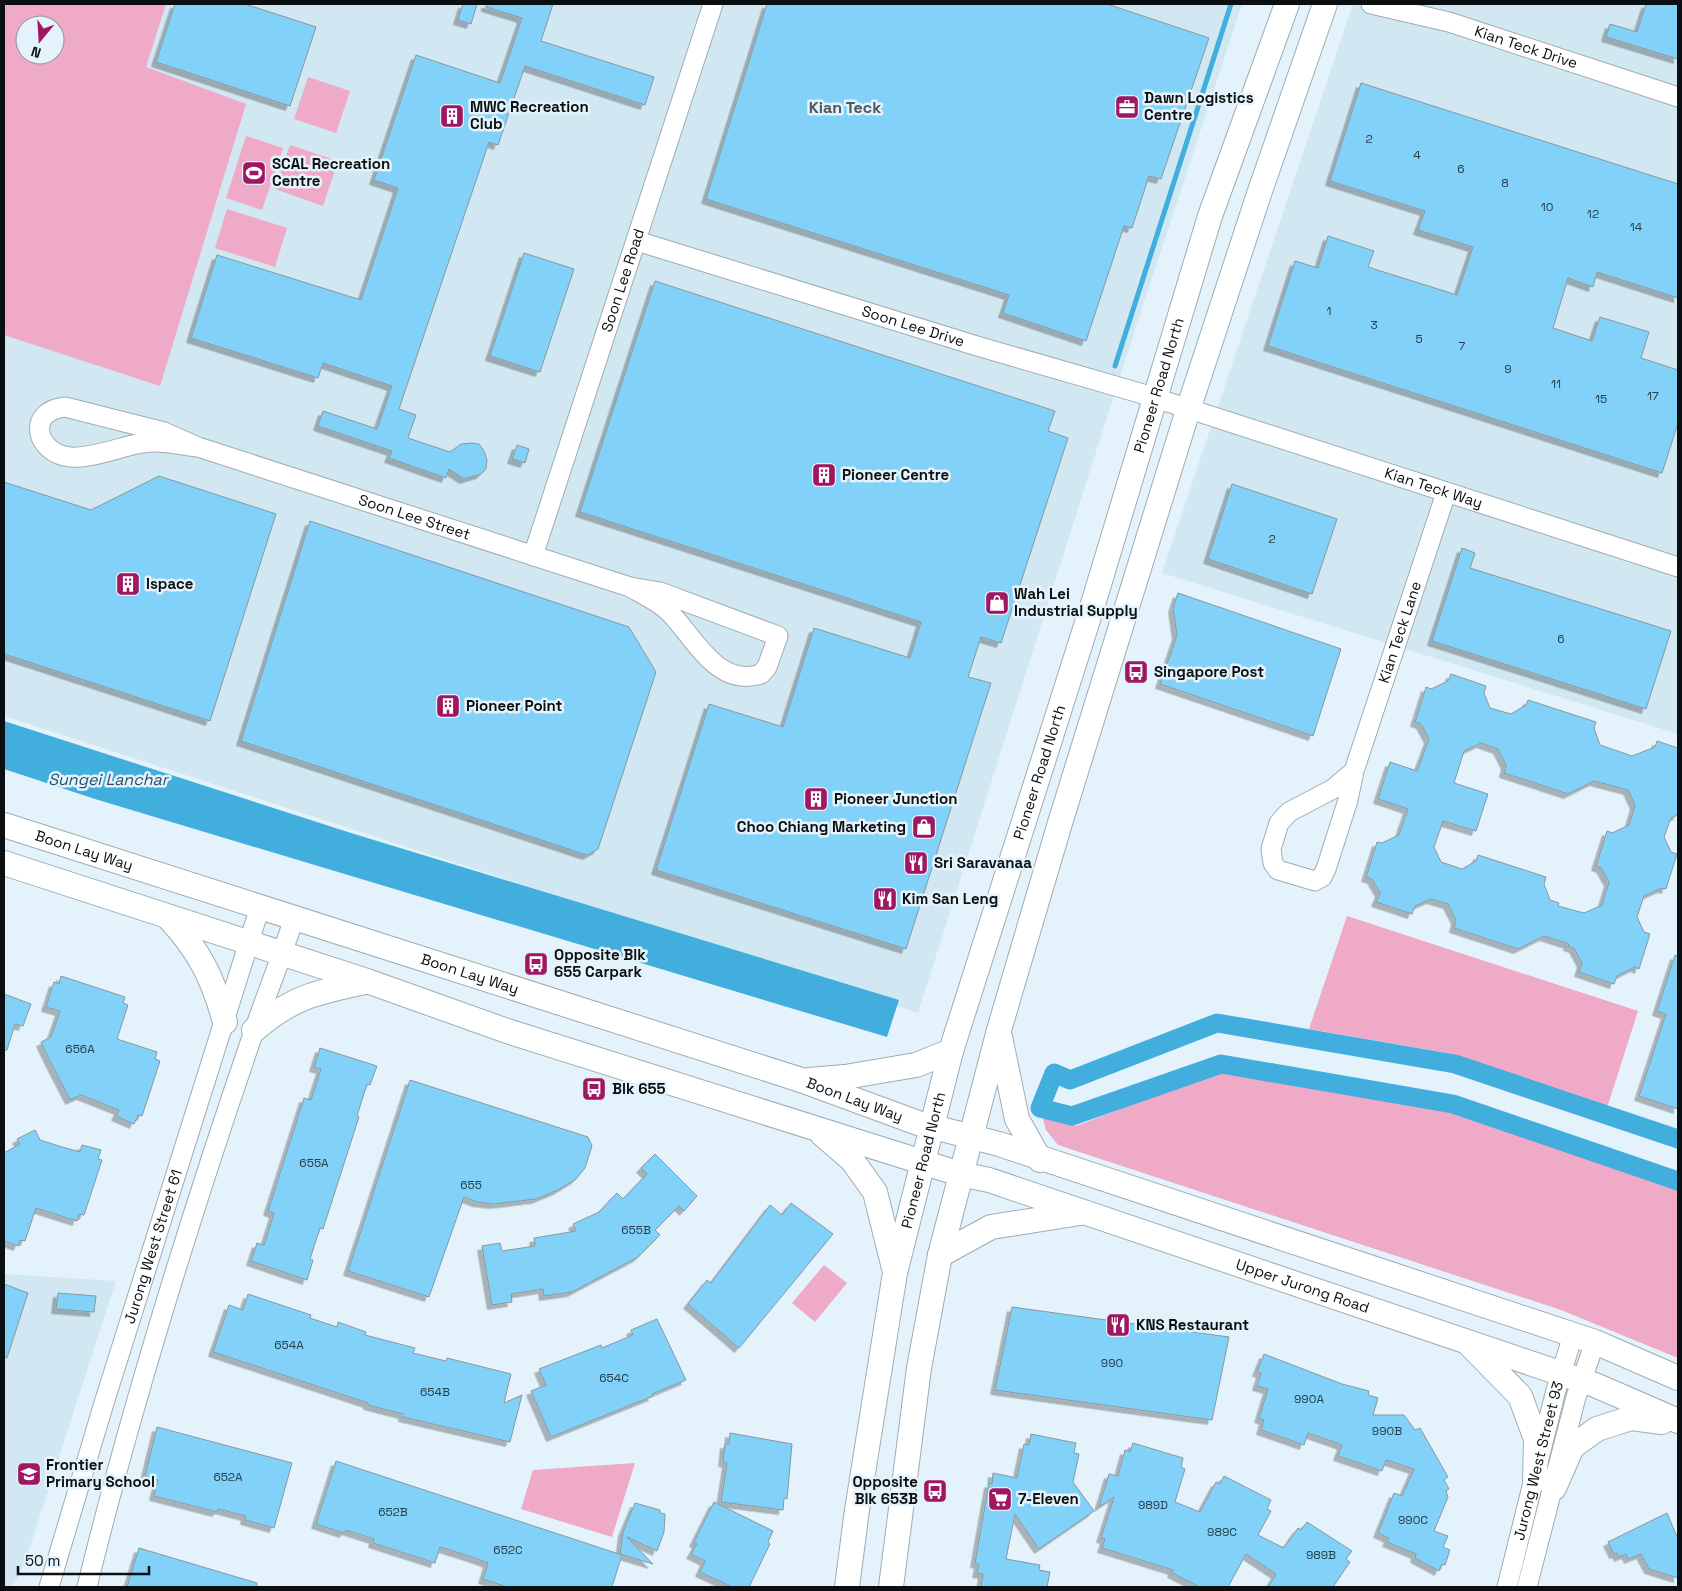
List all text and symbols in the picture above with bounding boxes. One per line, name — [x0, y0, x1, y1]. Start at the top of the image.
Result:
north arrow — [15, 15, 65, 65]
street label: Kian Teck Drive — [1472, 21, 1580, 72]
text: N — [29, 42, 43, 62]
place label: Dawn Logistics Centre — [1144, 88, 1254, 124]
office icon: Dawn Logistics Centre — [1114, 94, 1140, 120]
place label: MWC Recreation Club — [470, 97, 589, 133]
district label: Kian Teck — [809, 97, 881, 118]
building icon: MWC Recreation Club — [439, 103, 465, 129]
house number: 2 — [1365, 131, 1373, 147]
house number: 4 — [1413, 147, 1421, 163]
place label: SCAL Recreation Centre — [272, 154, 390, 190]
sports icon: SCAL Recreation Centre — [241, 160, 267, 186]
house number: 6 — [1457, 161, 1465, 177]
house number: 8 — [1501, 175, 1509, 191]
house number: 10 — [1541, 199, 1553, 215]
house number: 12 — [1587, 206, 1599, 222]
house number: 14 — [1630, 219, 1643, 235]
street label: Soon Lee Road — [597, 226, 648, 334]
street label: Soon Lee Drive — [860, 301, 967, 351]
house number: 1 — [1326, 303, 1332, 319]
street label: Pioneer Road North — [1129, 315, 1188, 455]
house number: 3 — [1370, 317, 1378, 333]
house number: 5 — [1415, 331, 1423, 347]
house number: 7 — [1459, 338, 1466, 354]
house number: 9 — [1504, 361, 1512, 377]
house number: 11 — [1551, 376, 1561, 392]
house number: 17 — [1647, 388, 1659, 404]
house number: 15 — [1595, 391, 1607, 407]
building icon: Pioneer Centre — [811, 462, 837, 488]
street label: Kian Teck Way — [1382, 463, 1485, 512]
place label: Pioneer Centre — [842, 465, 949, 484]
street label: Soon Lee Street — [356, 490, 473, 544]
house number: 2 — [1268, 531, 1276, 547]
building icon: Ispace — [115, 571, 141, 597]
place label: Ispace — [146, 574, 194, 593]
street label: Kian Teck Lane — [1374, 578, 1425, 685]
place label: Wah Lei Industrial Supply — [1014, 584, 1138, 620]
shop icon: Wah Lei Industrial Supply — [984, 590, 1010, 616]
house number: 6 — [1557, 631, 1565, 647]
bus stop icon: Singapore Post — [1123, 659, 1149, 685]
place label: Singapore Post — [1154, 662, 1264, 681]
building icon: Pioneer Point — [435, 693, 461, 719]
place label: Pioneer Point — [466, 696, 563, 715]
street label: Pioneer Road North — [1009, 703, 1069, 842]
water label: Sungei Lanchar — [48, 769, 170, 790]
building icon: Pioneer Junction — [803, 786, 829, 812]
place label: Pioneer Junction — [834, 789, 957, 808]
shop icon: Choo Chiang Marketing — [911, 814, 937, 840]
place label: Choo Chiang Marketing — [737, 817, 906, 836]
street label: Boon Lay Way — [33, 826, 135, 875]
restaurant icon: Sri Saravanaa — [903, 850, 929, 876]
place label: Sri Saravanaa — [934, 853, 1032, 872]
restaurant icon: Kim San Leng — [872, 886, 898, 912]
place label: Kim San Leng — [902, 889, 998, 908]
place label: Opposite Blk 655 Carpark — [554, 945, 646, 981]
street label: Boon Lay Way — [419, 949, 521, 998]
bus stop icon: Opposite Blk 655 Carpark — [523, 951, 549, 977]
house number: 656A — [65, 1041, 95, 1057]
street label: Boon Lay Way — [804, 1073, 906, 1126]
bus stop icon: Blk 655 — [581, 1076, 607, 1102]
place label: Blk 655 — [612, 1079, 666, 1098]
street label: Pioneer Road North — [897, 1090, 949, 1230]
house number: 655A — [299, 1155, 329, 1171]
street label: Jurong West Street 61 — [120, 1167, 186, 1326]
house number: 655 — [460, 1177, 482, 1193]
house number: 655B — [621, 1222, 651, 1238]
street label: Upper Jurong Road — [1233, 1254, 1372, 1317]
restaurant icon: KNS Restaurant — [1105, 1312, 1131, 1338]
place label: KNS Restaurant — [1136, 1315, 1249, 1334]
house number: 654A — [274, 1337, 304, 1353]
house number: 990 — [1101, 1355, 1123, 1371]
house number: 654C — [599, 1370, 629, 1386]
street label: Jurong West Street 93 — [1509, 1379, 1567, 1542]
house number: 654B — [420, 1384, 450, 1400]
house number: 990A — [1294, 1391, 1324, 1407]
house number: 990B — [1372, 1423, 1402, 1439]
place label: Frontier Primary School — [46, 1455, 155, 1491]
school or university icon: Frontier Primary School — [16, 1461, 42, 1487]
house number: 652A — [213, 1469, 243, 1485]
place label: Opposite Blk 653B — [852, 1472, 918, 1508]
bus stop icon: Opposite Blk 653B — [922, 1478, 948, 1504]
supermarket icon: 7-Eleven — [987, 1486, 1013, 1512]
place label: 7-Eleven — [1018, 1489, 1079, 1508]
house number: 989D — [1138, 1497, 1168, 1513]
house number: 652B — [378, 1504, 408, 1520]
house number: 990C — [1398, 1512, 1428, 1528]
house number: 989C — [1207, 1524, 1237, 1540]
house number: 652C — [493, 1542, 523, 1558]
scale bar — [18, 1544, 149, 1576]
house number: 989B — [1306, 1547, 1336, 1563]
text: 50 m — [25, 1551, 60, 1570]

